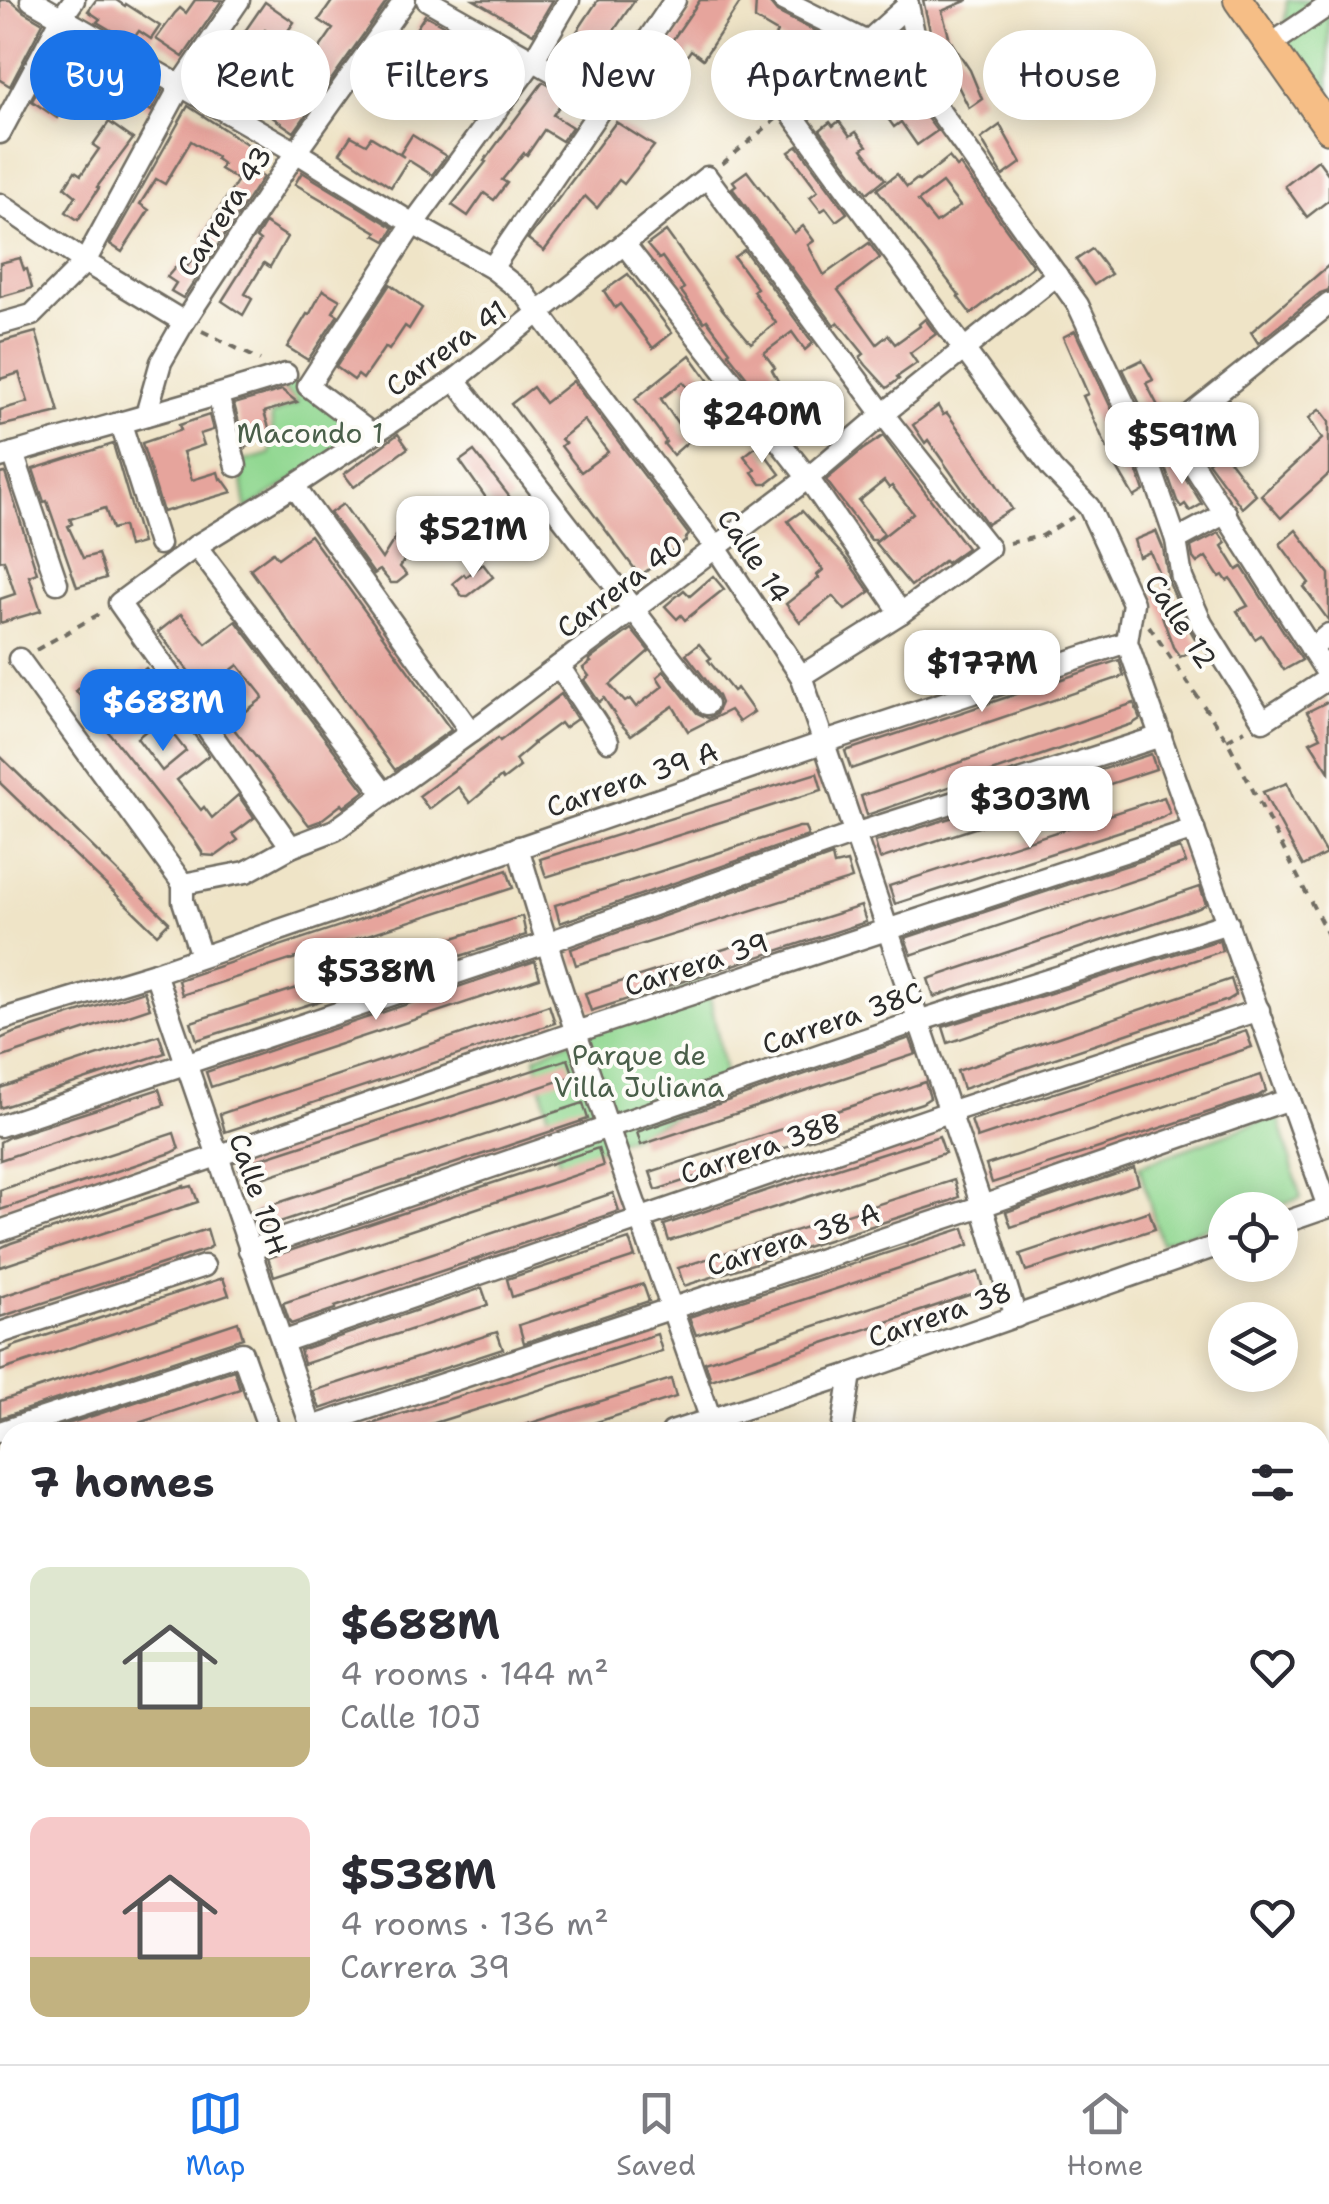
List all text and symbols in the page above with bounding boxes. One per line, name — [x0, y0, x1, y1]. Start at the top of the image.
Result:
chip: Buy — [30, 30, 161, 120]
chip: Rent — [181, 30, 330, 120]
chip: Filters — [350, 30, 525, 120]
chip: New — [545, 30, 691, 120]
chip: Apartment — [711, 30, 963, 120]
chip: House — [983, 30, 1156, 120]
street label: Carrera 43 — [168, 138, 280, 284]
street label: Carrera 41 — [378, 291, 514, 405]
pin: $240M — [692, 381, 832, 466]
text: $240M — [702, 392, 822, 435]
pin: $591M — [1112, 402, 1252, 487]
text: $591M — [1127, 413, 1237, 456]
park label: Macondo 1 — [236, 414, 384, 452]
pin: $521M — [403, 496, 543, 581]
street label: Calle 14 — [709, 501, 799, 611]
text: $521M — [418, 507, 528, 550]
street label: Carrera 40 — [548, 526, 692, 646]
street label: Calle 12 — [1136, 566, 1226, 676]
pin: $177M — [912, 630, 1052, 715]
text: $177M — [926, 641, 1038, 684]
pin: $688M — [93, 669, 233, 754]
text: $688M — [102, 680, 224, 723]
street label: Carrera 39 A — [541, 732, 723, 826]
pin: $303M — [960, 766, 1100, 851]
text: $303M — [970, 777, 1090, 820]
street label: Carrera 39 — [619, 923, 773, 1005]
pin: $538M — [306, 938, 446, 1023]
text: $538M — [316, 949, 436, 992]
street label: Carrera 38C — [757, 973, 927, 1063]
park label: Parque de Villa Juliana — [554, 1036, 724, 1106]
street label: Carrera 38B — [675, 1103, 845, 1193]
street label: Calle 10H — [220, 1128, 298, 1260]
map controls — [1208, 1192, 1298, 1392]
button: locate — [1208, 1192, 1298, 1282]
street label: Carrera 38 A — [702, 1193, 884, 1285]
street label: Carrera 38 — [863, 1272, 1017, 1356]
button: layers — [1208, 1302, 1298, 1392]
text: 7 homes — [30, 1454, 215, 1510]
icon: filters — [1245, 1455, 1300, 1510]
text: $688M — [340, 1596, 500, 1652]
icon: home — [110, 1607, 230, 1727]
icon: heart — [1245, 1640, 1300, 1695]
text: 4 rooms · 144 m² — [340, 1652, 609, 1695]
text: Calle 10J — [340, 1695, 481, 1738]
text: $538M — [340, 1846, 496, 1902]
icon: home — [110, 1857, 230, 1977]
icon: heart — [1245, 1890, 1300, 1945]
text: 4 rooms · 136 m² — [340, 1902, 609, 1945]
text: Carrera 39 — [340, 1945, 511, 1988]
tab: Map — [185, 2086, 245, 2184]
tab: Saved — [616, 2086, 696, 2184]
tab: Home — [1067, 2086, 1144, 2184]

